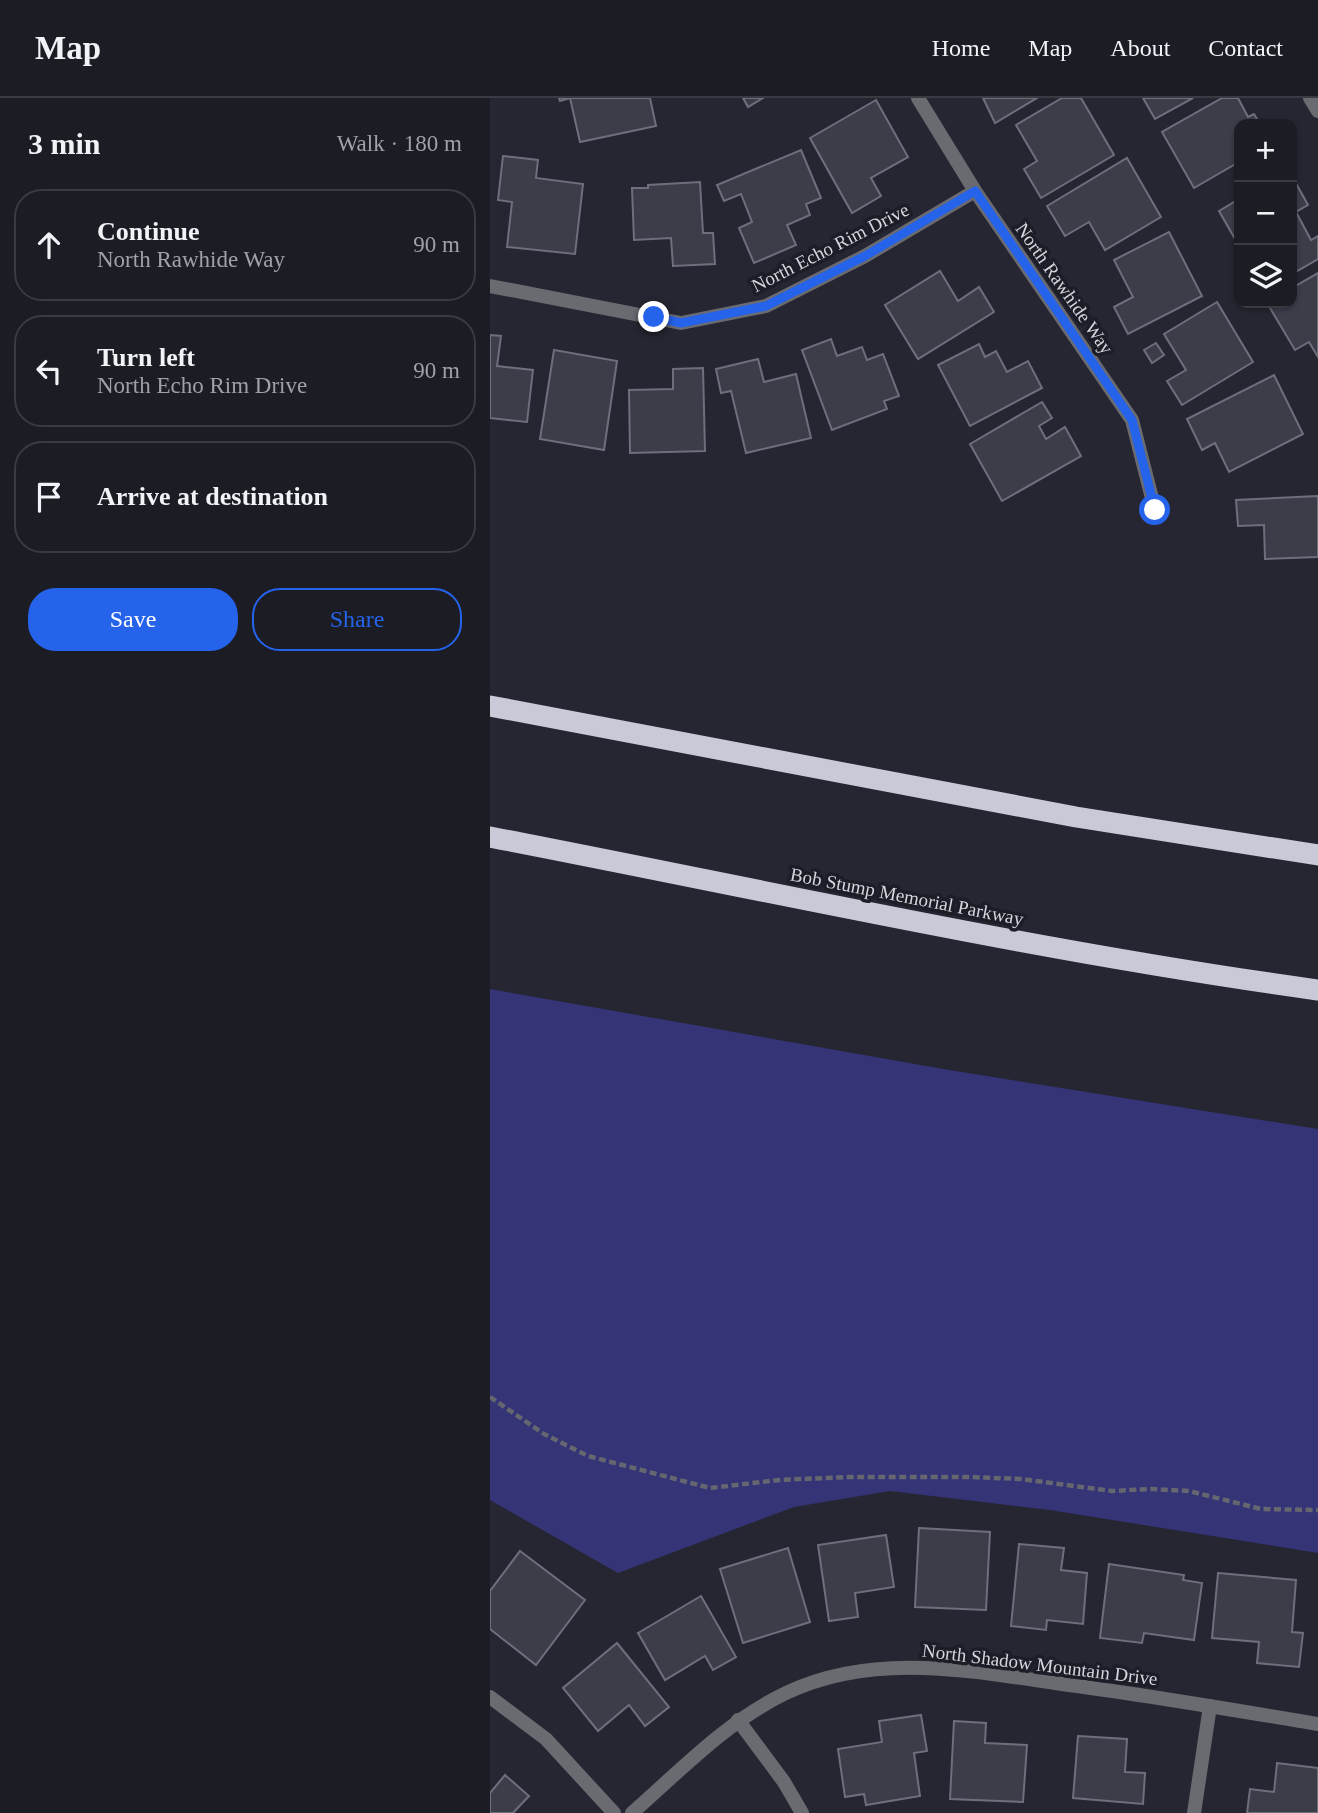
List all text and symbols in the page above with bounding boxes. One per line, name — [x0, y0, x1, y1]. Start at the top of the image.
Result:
text: Map — [35, 30, 101, 66]
text: Home — [932, 35, 990, 61]
text: Map — [1028, 35, 1072, 61]
text: About — [1110, 35, 1170, 61]
text: Contact — [1208, 35, 1283, 61]
map controls — [1234, 119, 1297, 308]
button: + — [1234, 119, 1297, 182]
text: 3 min — [28, 127, 101, 160]
text: Walk · 180 m — [337, 131, 462, 156]
button: − — [1234, 182, 1297, 245]
street label: North Echo Rim Drive — [748, 199, 912, 296]
text: Continue — [97, 217, 200, 246]
street label: North Rawhide Way — [1011, 219, 1118, 358]
icon: ahead — [30, 226, 68, 264]
text: 90 m — [413, 232, 460, 257]
button: layers — [1234, 245, 1297, 308]
text: North Rawhide Way — [97, 247, 285, 272]
route end — [638, 301, 669, 332]
text: Turn left — [97, 343, 195, 372]
icon: left — [30, 352, 68, 390]
text: 90 m — [413, 358, 460, 383]
text: North Echo Rim Drive — [97, 373, 307, 398]
icon: arrive — [30, 478, 68, 516]
text: Arrive at destination — [97, 482, 328, 511]
route start — [1139, 494, 1170, 525]
button: Save — [28, 588, 238, 651]
button: Share — [252, 588, 462, 651]
street label: Bob Stump Memorial Parkway — [789, 864, 1026, 929]
street label: North Shadow Mountain Drive — [921, 1640, 1159, 1689]

